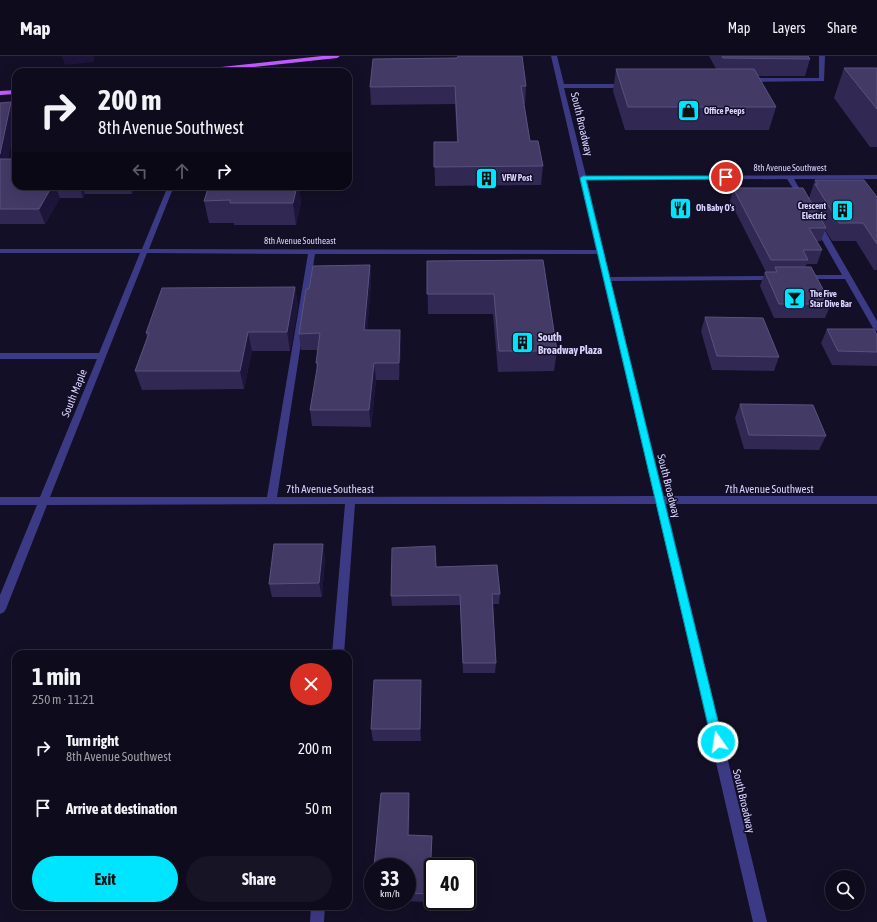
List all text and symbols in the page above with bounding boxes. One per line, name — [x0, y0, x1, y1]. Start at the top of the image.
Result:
text: Map — [20, 17, 51, 39]
text: Map — [728, 20, 750, 36]
text: Layers — [772, 20, 805, 36]
text: Share — [827, 20, 857, 36]
icon: right — [32, 84, 84, 136]
text: 200 m — [98, 84, 161, 116]
street label: South Broadway — [569, 91, 595, 158]
shop icon: Office Peeps — [676, 98, 702, 124]
place label: Office Peeps — [704, 106, 746, 116]
text: 8th Avenue Southwest — [98, 117, 244, 138]
icon: left — [129, 160, 151, 182]
icon: ahead — [171, 160, 193, 182]
icon: right — [213, 160, 235, 182]
pin — [709, 160, 743, 194]
street label: 8th Avenue Southwest — [753, 163, 827, 173]
building icon: VFW Post — [474, 165, 500, 191]
icon: arrive — [715, 166, 737, 188]
place label: VFW Post — [501, 173, 533, 183]
restaurant icon: Oh Baby O's — [667, 195, 693, 221]
building icon: Crescent Electric — [829, 198, 855, 224]
place label: Crescent Electric — [798, 201, 827, 221]
place label: Oh Baby O's — [696, 203, 735, 213]
street label: 8th Avenue Southeast — [264, 236, 336, 246]
bar icon: The Five Star Dive Bar — [782, 286, 808, 312]
place label: The Five Star Dive Bar — [810, 289, 852, 309]
building icon: South Broadway Plaza — [510, 330, 536, 356]
place label: South Broadway Plaza — [538, 331, 602, 356]
street label: South Maple — [59, 367, 89, 419]
street label: South Broadway — [655, 453, 683, 520]
street label: 7th Avenue Southeast — [286, 483, 374, 495]
street label: 7th Avenue Southwest — [724, 483, 814, 495]
text: 1 min — [32, 663, 81, 690]
button: close — [290, 663, 332, 705]
text: 250 m · 11:21 — [32, 692, 95, 707]
position arrow — [697, 721, 739, 763]
text: Turn right — [66, 732, 119, 749]
icon: right — [32, 737, 54, 759]
text: 200 m — [298, 740, 332, 757]
text: 8th Avenue Southwest — [66, 749, 171, 764]
street label: South Broadway — [731, 768, 757, 835]
icon: arrive — [32, 797, 54, 819]
text: Arrive at destination — [66, 800, 177, 817]
text: 50 m — [305, 800, 332, 817]
button: Exit — [32, 856, 178, 902]
button: Share — [186, 856, 332, 902]
speed limit sign: 40 — [424, 858, 476, 910]
text: 33 — [381, 867, 399, 890]
map controls — [825, 870, 865, 910]
button: search — [825, 870, 865, 910]
text: km/h — [380, 888, 400, 899]

